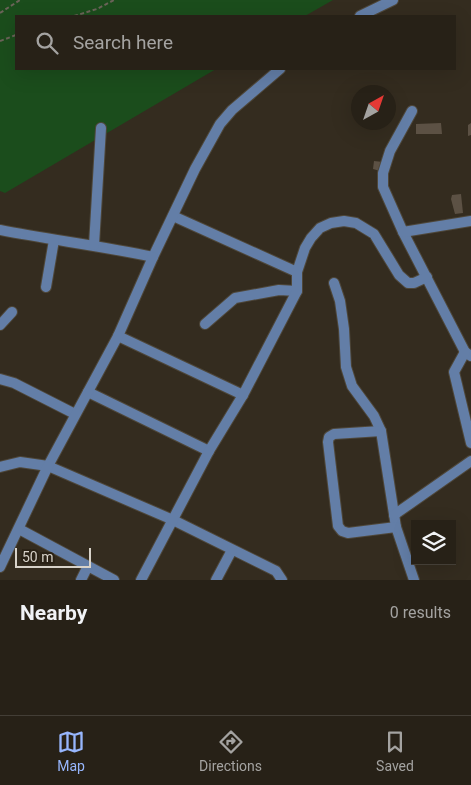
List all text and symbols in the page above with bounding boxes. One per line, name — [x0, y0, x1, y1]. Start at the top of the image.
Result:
search box — [15, 15, 456, 70]
icon: search — [33, 29, 61, 57]
text: Search here — [73, 31, 173, 54]
north arrow — [351, 85, 396, 130]
map controls — [411, 520, 456, 565]
button: layers — [411, 520, 456, 565]
scale bar — [15, 545, 91, 568]
text: 50 m — [22, 549, 54, 565]
text: Nearby — [20, 601, 87, 625]
text: 0 results — [390, 603, 451, 622]
tab: Map — [57, 728, 85, 774]
tab: Directions — [199, 728, 262, 774]
tab: Saved — [376, 728, 414, 774]

